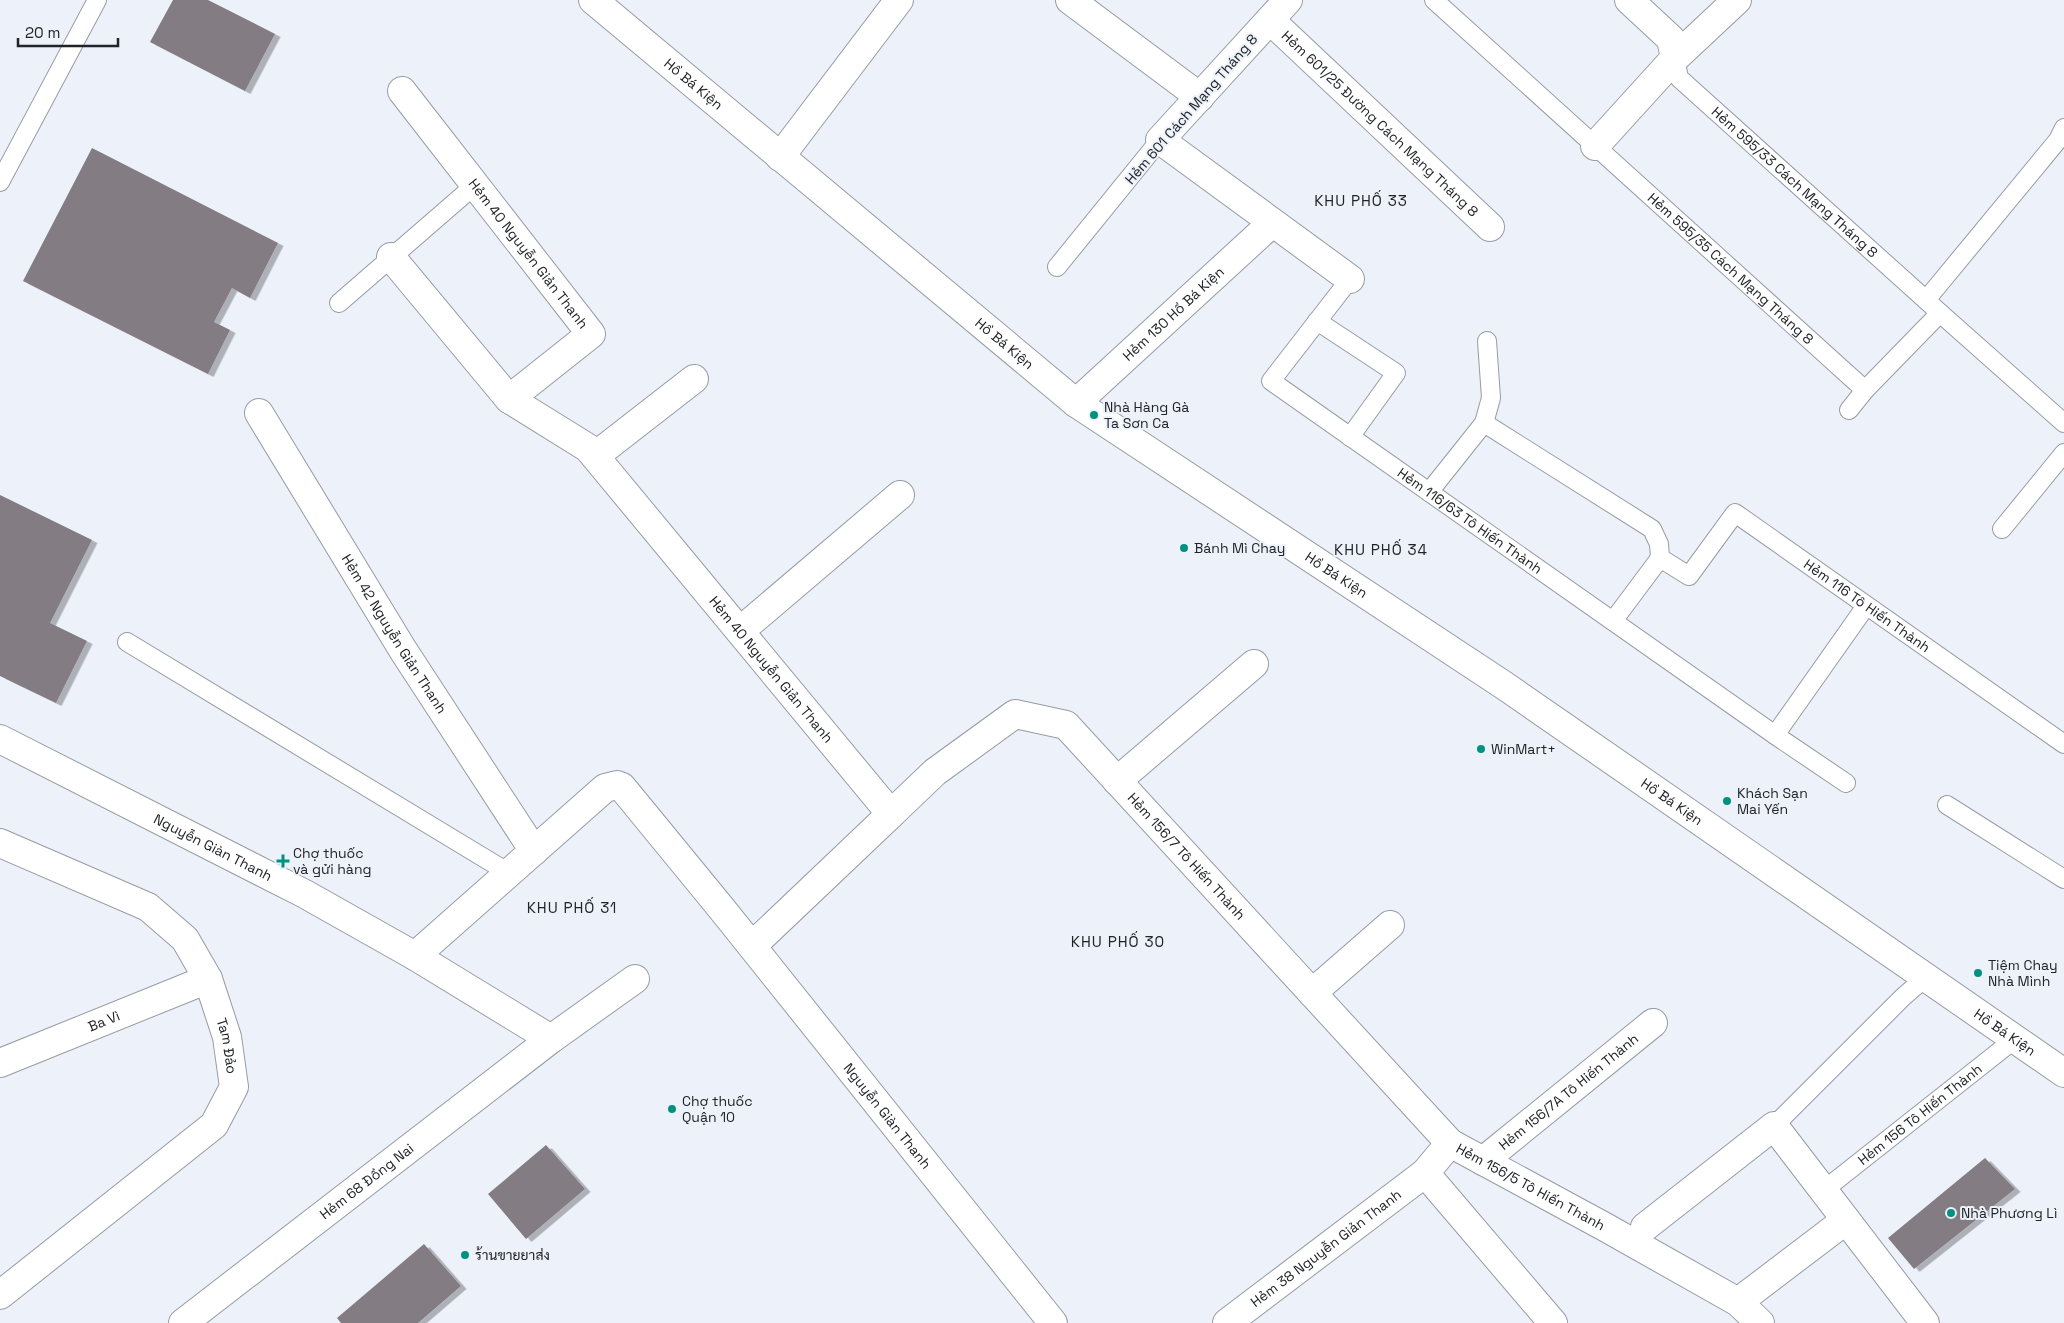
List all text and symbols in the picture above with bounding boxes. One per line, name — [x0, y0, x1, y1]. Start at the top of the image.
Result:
scale bar — [18, 15, 118, 47]
text: 20 m — [25, 23, 60, 42]
street label: Hẻm 601/25 Đường Cách Mạng Tháng 8 — [1278, 27, 1482, 221]
street label: Hẻm 601 Cách Mạng Tháng 8 — [1121, 30, 1261, 188]
street label: Hồ Bá Kiện — [660, 54, 727, 114]
street label: Hẻm 595/33 Cách Mạng Tháng 8 — [1708, 103, 1882, 262]
street label: Hẻm 40 Nguyễn Giản Thanh — [465, 175, 592, 332]
street label: Hẻm 595/35 Cách Mạng Tháng 8 — [1644, 189, 1817, 348]
district label: KHU PHỐ 33 — [1314, 190, 1408, 210]
street label: Hẻm 130 Hồ Bá Kiện — [1119, 263, 1228, 365]
street label: Hồ Bá Kiện — [971, 314, 1038, 373]
place label: Nhà Hàng Gà Ta Sơn Ca — [1104, 398, 1189, 432]
marker: Nhà Hàng Gà Ta Sơn Ca — [1088, 409, 1100, 421]
street label: Hẻm 116/63 Tô Hiến Thành — [1394, 464, 1546, 578]
place label: Bánh Mì Chay — [1194, 539, 1285, 557]
district label: KHU PHỐ 34 — [1334, 539, 1428, 559]
marker: Bánh Mì Chay — [1178, 542, 1190, 554]
street label: Hồ Bá Kiện — [1302, 548, 1371, 602]
street label: Hẻm 42 Nguyễn Giản Thanh — [338, 551, 451, 717]
street label: Hẻm 116 Tô Hiến Thành — [1800, 555, 1934, 656]
street label: Hẻm 40 Nguyễn Giản Thanh — [705, 592, 837, 746]
place label: WinMart+ — [1491, 740, 1556, 758]
marker: WinMart+ — [1475, 743, 1487, 755]
street label: Hồ Bá Kiện — [1638, 774, 1706, 829]
place label: Khách Sạn Mai Yến — [1737, 784, 1808, 818]
street label: Hẻm 156/7 Tô Hiến Thành — [1124, 789, 1249, 924]
marker: Khách Sạn Mai Yến — [1721, 795, 1733, 807]
street label: Nguyễn Giàn Thanh — [151, 810, 275, 885]
place label: Chợ thuốc và gửi hàng — [293, 844, 371, 878]
marker: Chợ thuốc và gửi hàng — [277, 855, 289, 867]
district label: KHU PHỐ 31 — [527, 897, 617, 917]
district label: KHU PHỐ 30 — [1071, 931, 1165, 951]
place label: Tiệm Chay Nhà Mình — [1988, 956, 2057, 990]
marker: Tiệm Chay Nhà Mình — [1972, 967, 1984, 979]
street label: Hồ Bá Kiện — [1970, 1004, 2039, 1060]
street label: Ba Vì — [85, 1007, 122, 1036]
street label: Tam Đảo — [212, 1016, 241, 1075]
street label: Hẻm 156/7A Tô Hiến Thành — [1495, 1030, 1642, 1154]
street label: Nguyễn Giàn Thanh — [840, 1059, 935, 1173]
street label: Hẻm 156 Tô Hiến Thành — [1854, 1060, 1985, 1169]
place label: Chợ thuốc Quận 10 — [682, 1092, 753, 1126]
marker: Chợ thuốc Quận 10 — [666, 1103, 678, 1115]
street label: Hẻm 68 Đồng Nai — [316, 1139, 417, 1223]
street label: Hẻm 156/5 Tô Hiến Thành — [1453, 1139, 1608, 1234]
street label: Hẻm 38 Nguyễn Giản Thanh — [1247, 1185, 1405, 1311]
place label: Nhà Phương Lì — [1961, 1204, 2057, 1222]
marker: Nhà Phương Lì — [1945, 1207, 1957, 1219]
place label: ร้านขายยาส่ง — [475, 1246, 550, 1264]
marker: ร้านขายยาส่ง — [459, 1249, 471, 1261]

